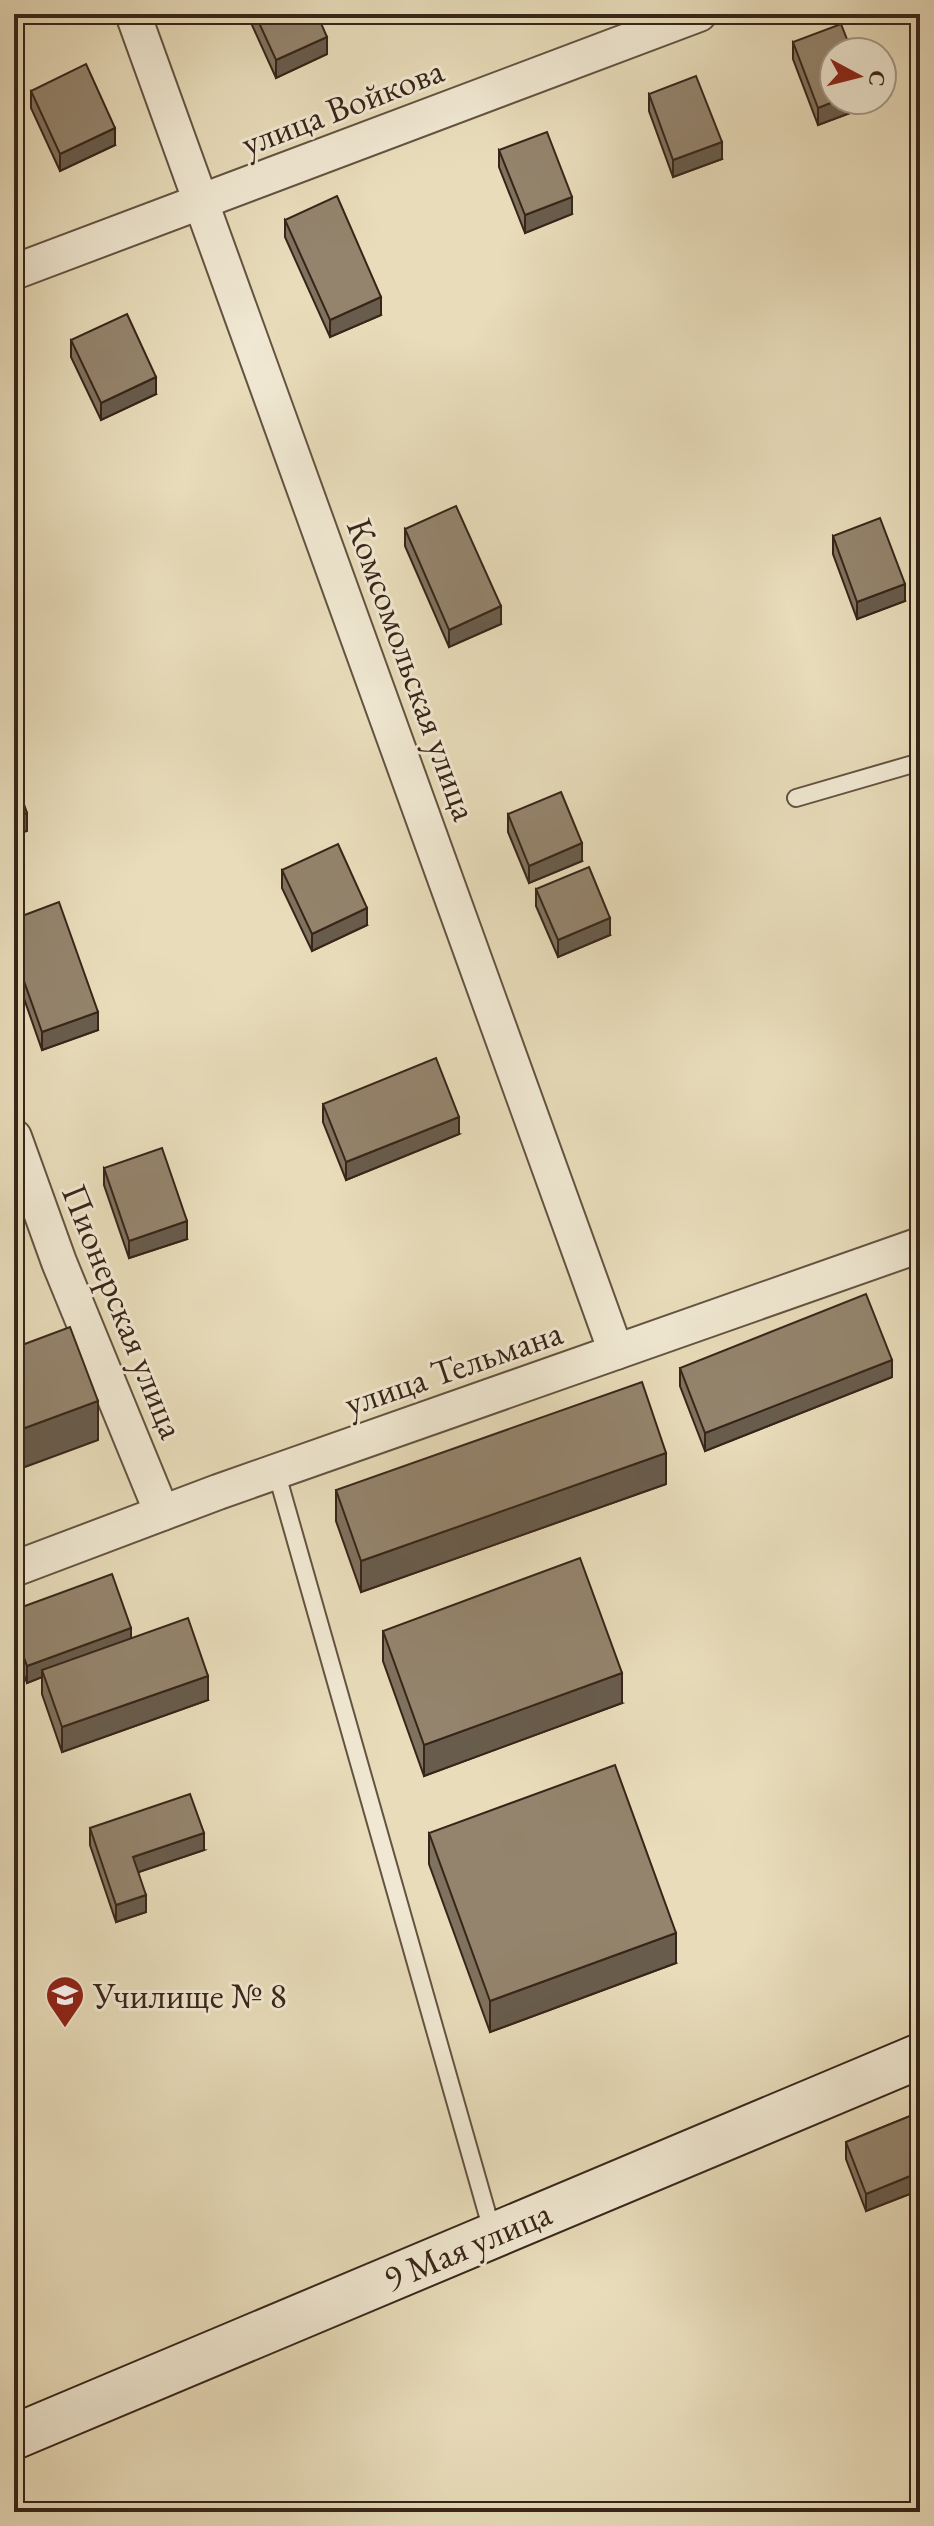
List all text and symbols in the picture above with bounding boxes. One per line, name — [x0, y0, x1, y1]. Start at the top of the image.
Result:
north arrow — [818, 36, 898, 116]
street label: улица Войкова — [234, 46, 451, 167]
text: С — [862, 69, 893, 88]
street label: Комсомольская улица — [336, 512, 489, 827]
street label: Пионерская улица — [51, 1177, 196, 1446]
street label: улица Тельмана — [338, 1308, 569, 1427]
place label: Училище № 8 — [92, 1972, 287, 2019]
school or university icon: Училище № 8 — [44, 1974, 86, 2029]
street label: 9 Мая улица — [376, 2189, 559, 2302]

